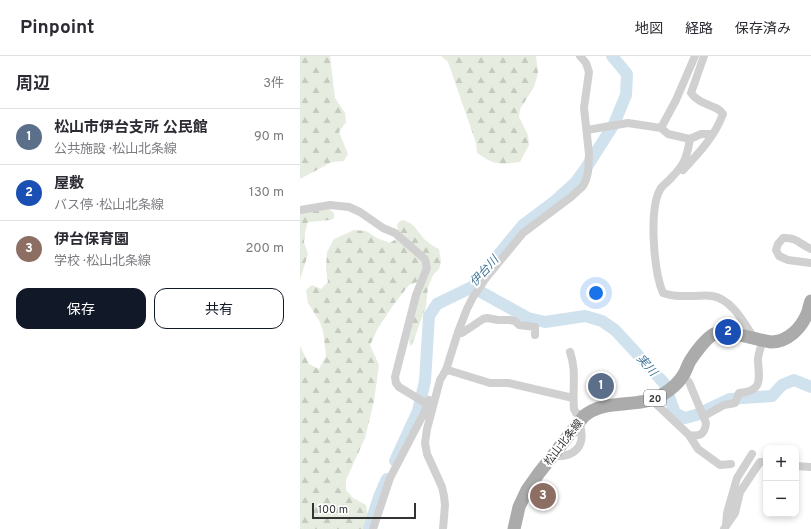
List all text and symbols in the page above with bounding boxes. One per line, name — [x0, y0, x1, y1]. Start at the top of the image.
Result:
text: Pinpoint — [20, 16, 95, 40]
text: 地図 — [635, 21, 663, 38]
text: 経路 — [685, 21, 713, 38]
text: 保存済み — [735, 21, 791, 38]
text: 周辺 — [16, 74, 50, 96]
text: 3件 — [263, 76, 284, 92]
text: 松山市伊台支所 公民館 — [54, 119, 208, 138]
text: 1 — [26, 129, 32, 145]
text: 90 m — [254, 129, 284, 145]
text: 公共施設 · 松山北条線 — [54, 142, 177, 158]
text: 屋敷 — [54, 175, 84, 194]
text: 2 — [25, 185, 33, 201]
text: 130 m — [249, 185, 284, 201]
text: バス停 · 松山北条線 — [54, 198, 164, 214]
text: 伊台保育園 — [54, 231, 129, 250]
text: 3 — [25, 241, 33, 257]
text: 200 m — [245, 241, 284, 257]
water label: 伊台川 — [467, 251, 504, 290]
text: 学校 · 松山北条線 — [54, 254, 151, 270]
your location — [586, 283, 606, 303]
button: 保存 — [16, 288, 146, 329]
button: 共有 — [154, 288, 284, 329]
pin: 2 — [715, 317, 741, 347]
water label: 実川 — [632, 351, 662, 381]
pin: 1 — [588, 371, 614, 401]
road number: 20 — [644, 390, 666, 406]
street label: 松山北条線 — [541, 417, 586, 469]
map controls — [763, 445, 799, 517]
button: + — [763, 445, 799, 481]
pin: 3 — [530, 481, 556, 511]
button: − — [763, 481, 799, 517]
scale bar — [312, 501, 416, 520]
text: 100 m — [318, 503, 348, 517]

